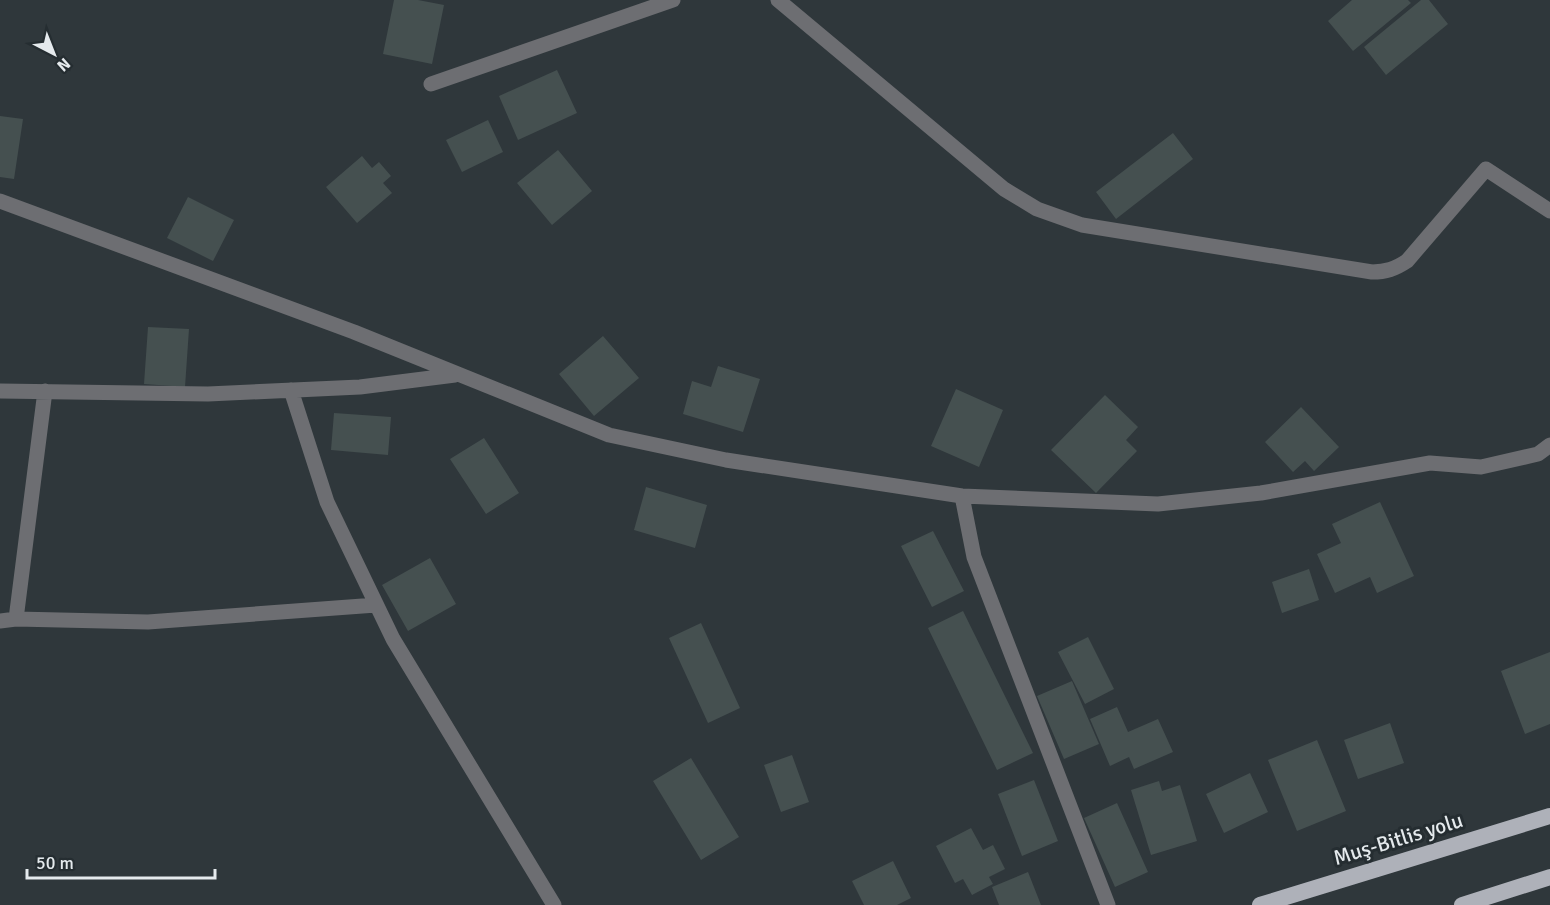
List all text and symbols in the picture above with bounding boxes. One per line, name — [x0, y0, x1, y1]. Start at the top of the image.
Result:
north arrow — [24, 24, 84, 84]
text: N — [53, 53, 74, 76]
street label: Muş-Bitlis yolu — [1330, 807, 1466, 871]
scale bar — [27, 842, 214, 880]
text: 50 m — [36, 852, 74, 874]

